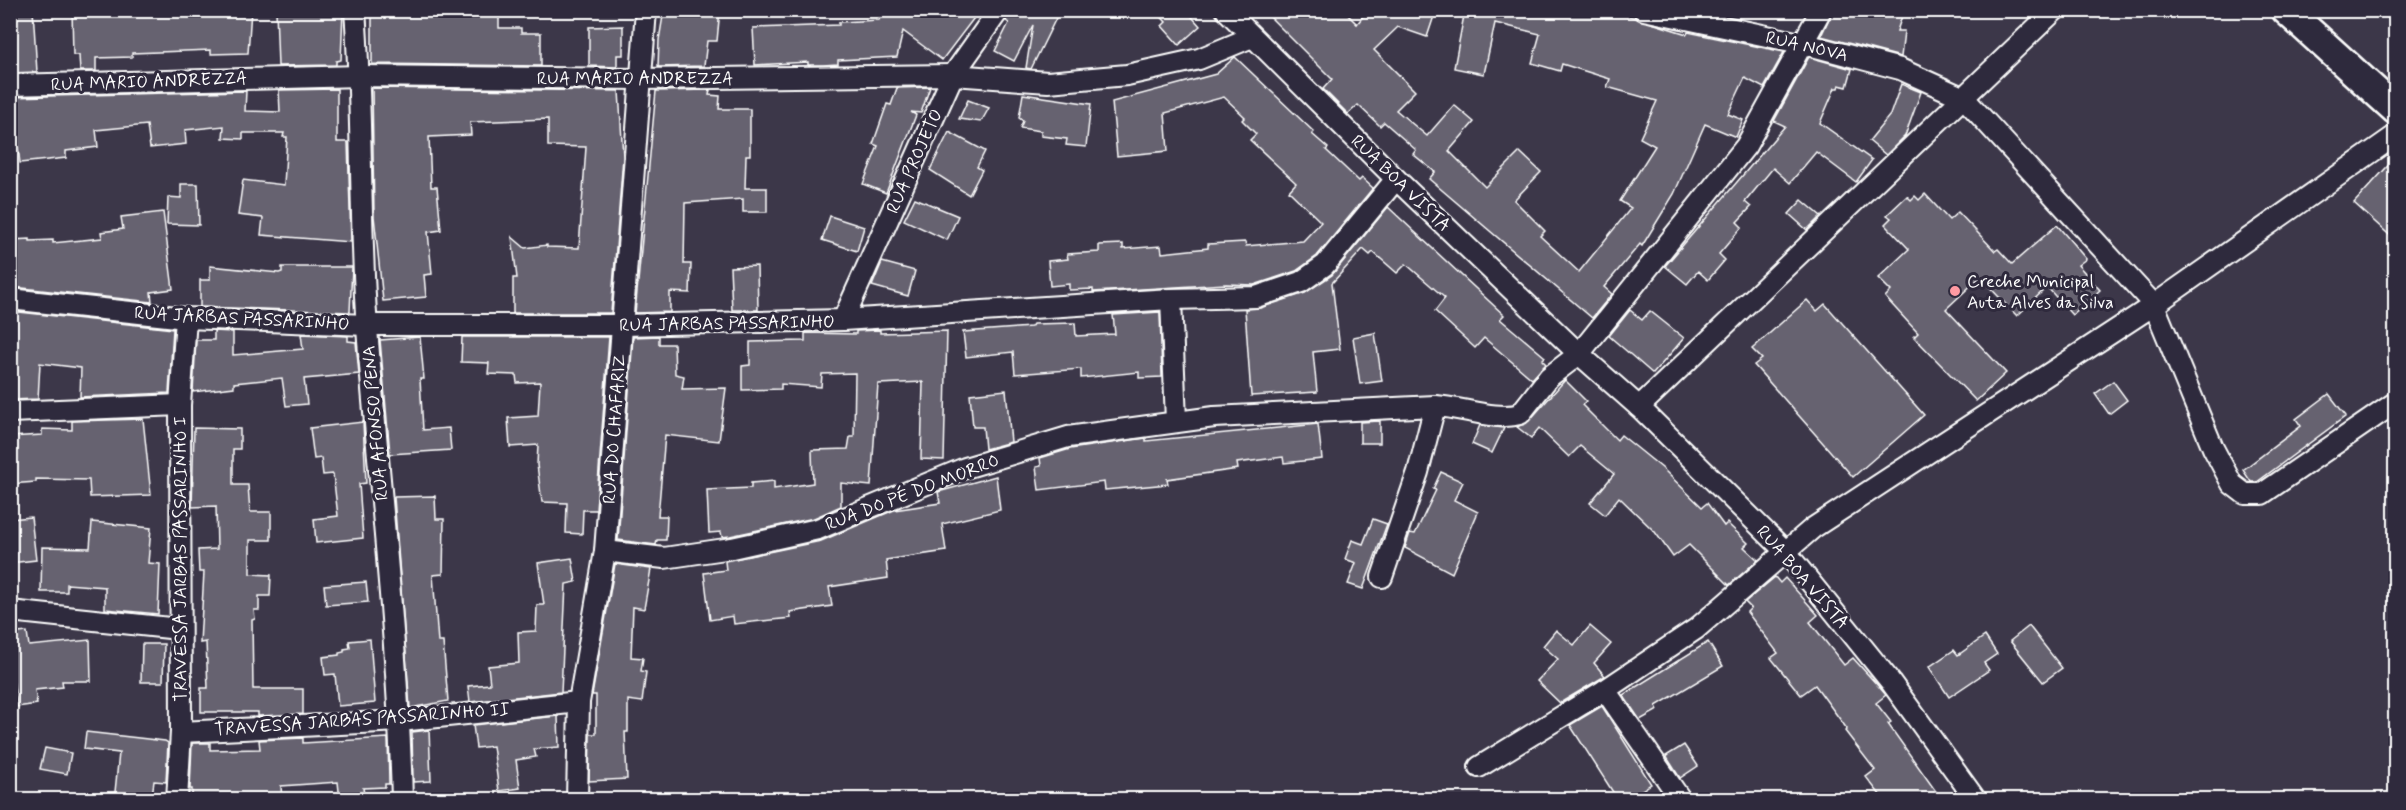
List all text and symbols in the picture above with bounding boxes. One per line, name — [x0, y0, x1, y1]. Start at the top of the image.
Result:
street label: RUA NOVA — [1763, 26, 1850, 68]
street label: RUA MARIO ANDREZZA — [50, 67, 248, 97]
street label: RUA MARIO ANDREZZA — [537, 67, 733, 91]
street label: RUA PROJETO — [881, 105, 949, 217]
street label: RUA BOA VISTA — [1345, 130, 1455, 238]
place label: Creche Municipal Auta Alves da Silva — [1967, 270, 2114, 315]
marker: Creche Municipal Auta Alves da Silva — [1948, 284, 1962, 298]
street label: RUA JARBAS PASSARINHO — [134, 301, 350, 337]
street label: RUA JARBAS PASSARINHO — [619, 310, 835, 338]
street label: RUA AFONSO PENA — [357, 344, 395, 502]
street label: RUA DO CHAFARIZ — [598, 353, 632, 505]
street label: TRAVESSA JARBAS PASSARINHO I — [169, 416, 193, 702]
street label: RUA DO PÉ DO MORRO — [822, 449, 1003, 537]
street label: RUA BOA VISTA — [1750, 521, 1854, 635]
street label: TRAVESSA JARBAS PASSARINHO II — [214, 698, 511, 742]

